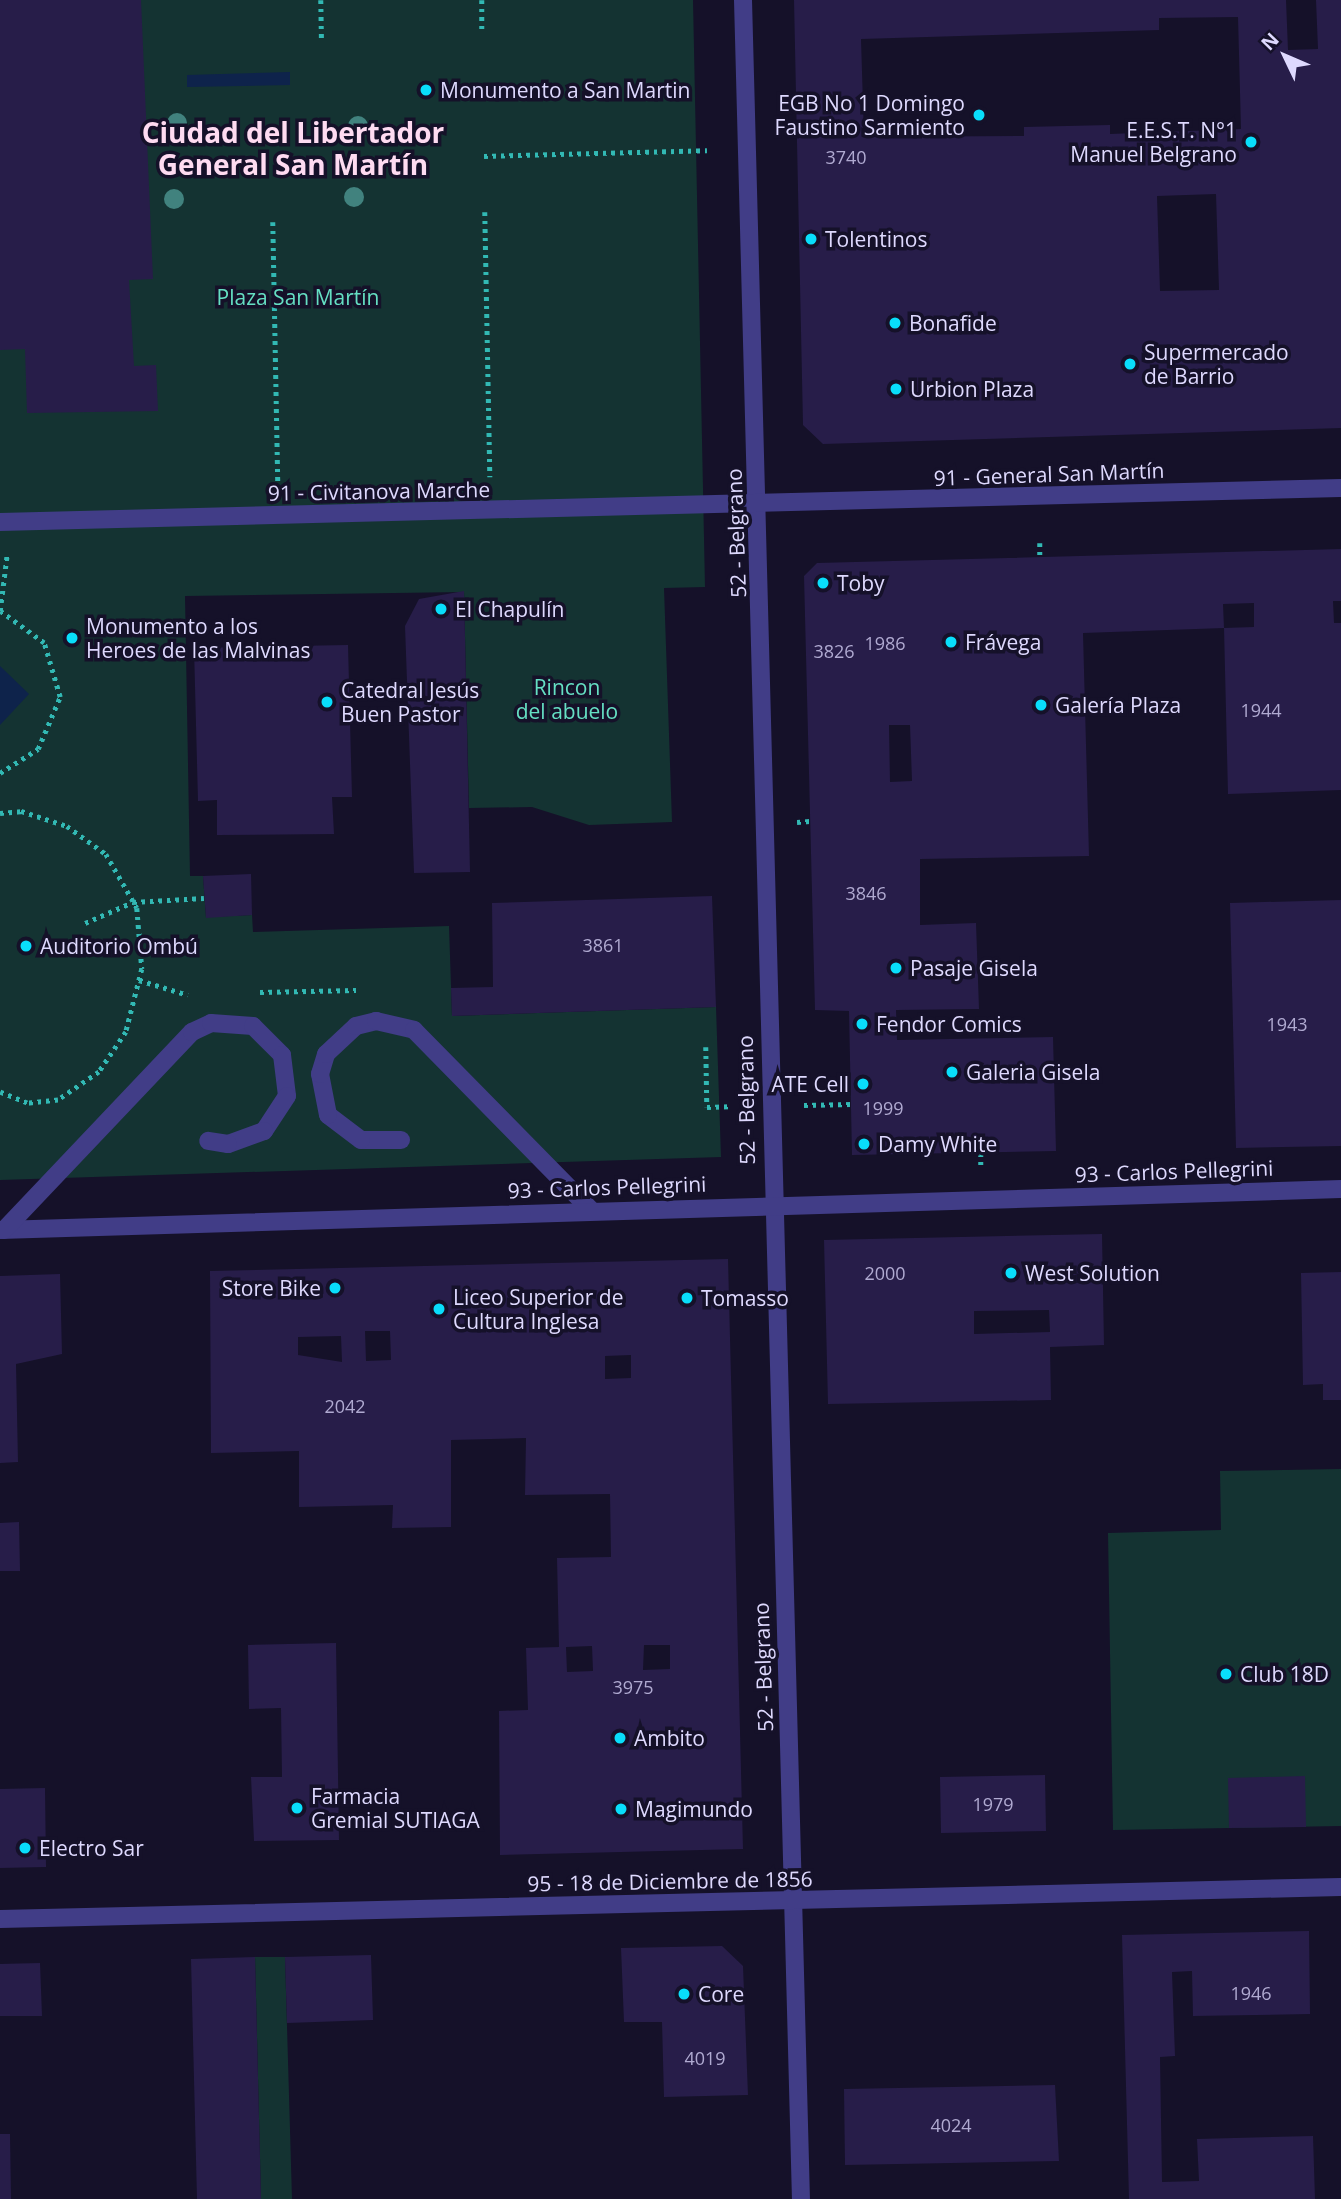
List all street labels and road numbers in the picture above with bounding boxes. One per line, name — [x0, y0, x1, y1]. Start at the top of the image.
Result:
street label: 91 - General San Martín — [933, 457, 1165, 491]
street label: 52 - Belgrano — [721, 468, 751, 598]
street label: 91 - Civitanova Marche — [268, 476, 490, 506]
street label: 52 - Belgrano — [732, 1035, 760, 1165]
street label: 93 - Carlos Pellegrini — [1074, 1155, 1274, 1187]
street label: 93 - Carlos Pellegrini — [507, 1171, 707, 1203]
street label: 52 - Belgrano — [748, 1602, 778, 1732]
street label: 95 - 18 de Diciembre de 1856 — [527, 1866, 813, 1896]

